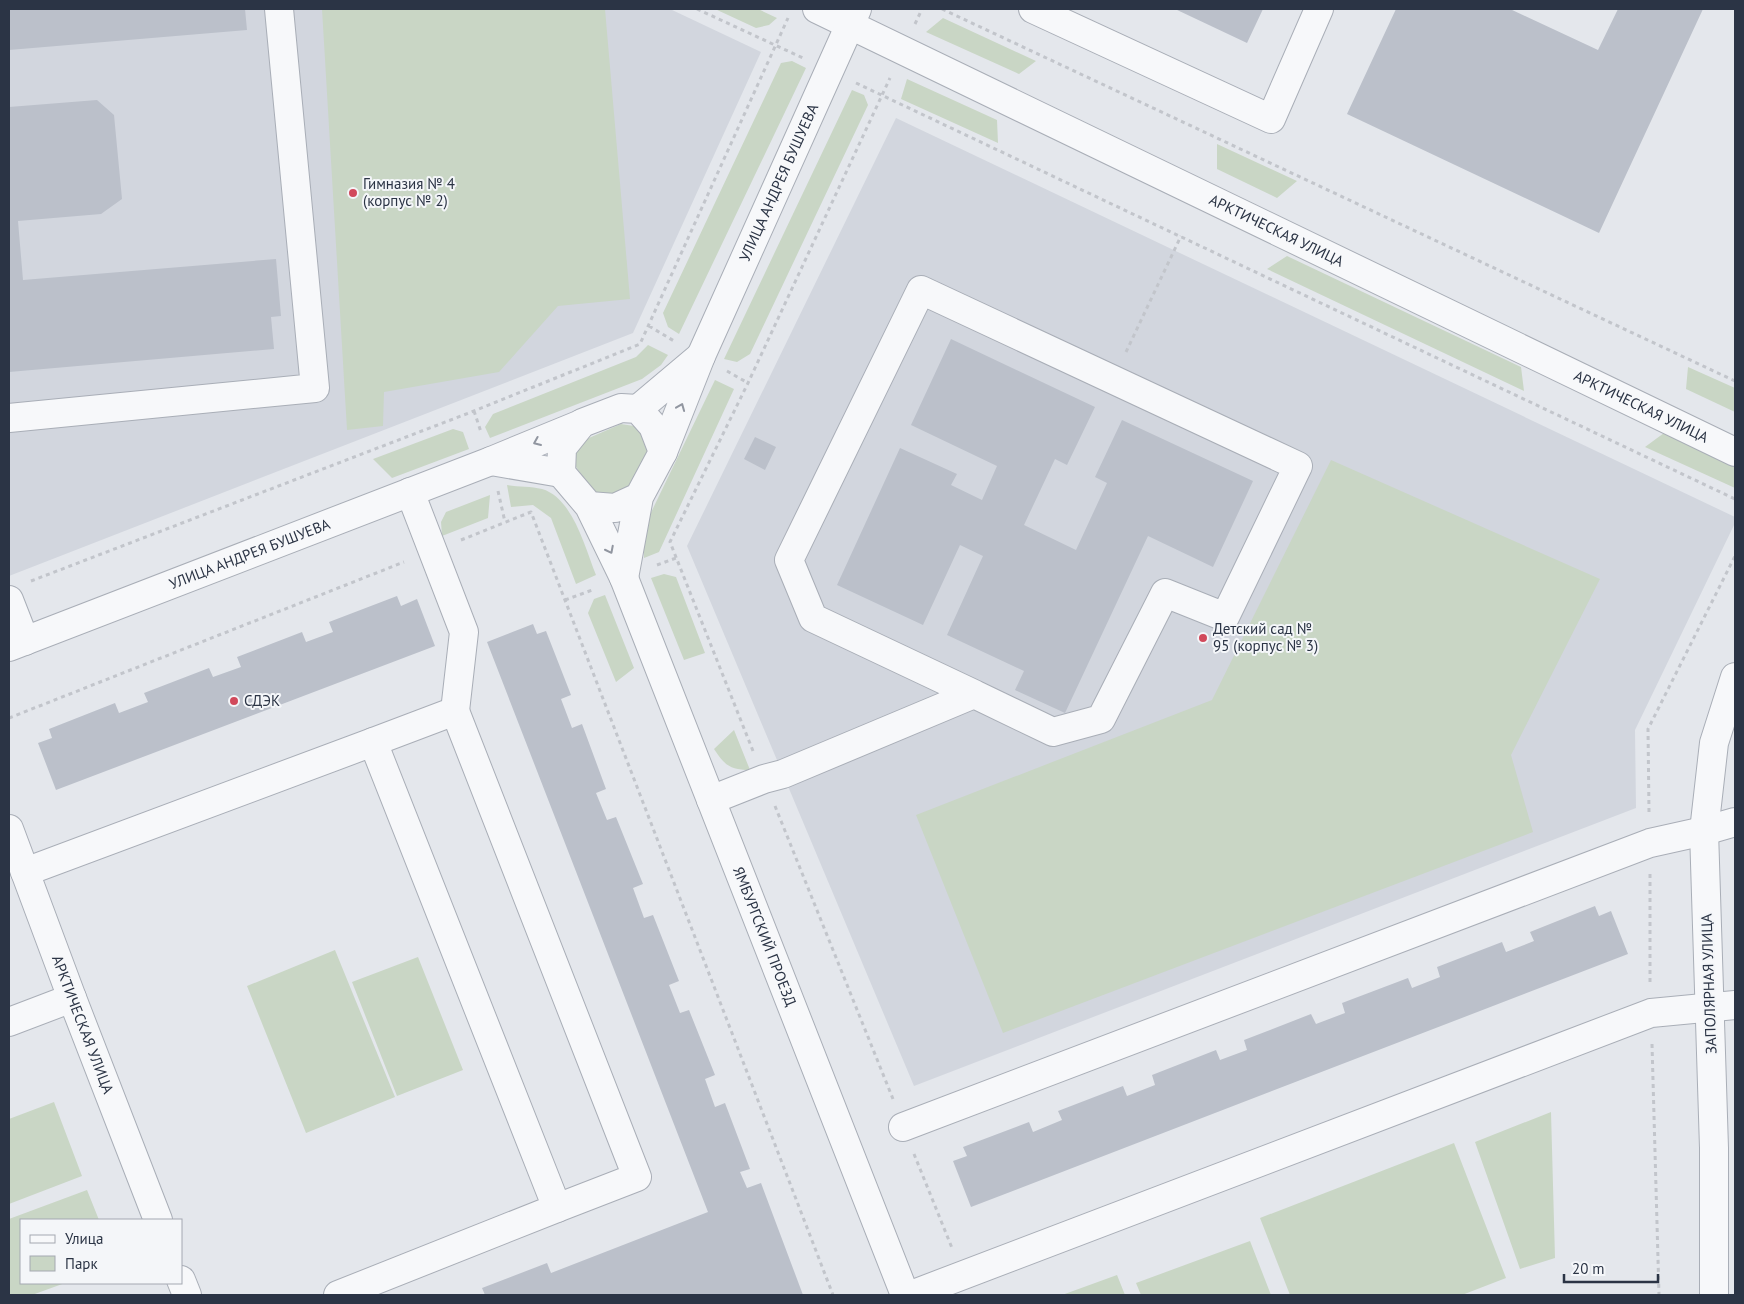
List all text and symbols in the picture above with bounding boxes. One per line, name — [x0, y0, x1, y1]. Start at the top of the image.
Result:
street label: УЛИЦА АНДРЕЯ БУШУЕВА — [735, 100, 822, 264]
place label: Гимназия № 4 (корпус № 2) — [363, 174, 455, 210]
marker: Гимназия № 4 (корпус № 2) — [347, 187, 359, 199]
street label: АРКТИЧЕСКАЯ УЛИЦА — [1206, 190, 1347, 271]
street label: АРКТИЧЕСКАЯ УЛИЦА — [1571, 366, 1712, 447]
one-way arrow — [675, 403, 685, 412]
one-way arrow — [533, 436, 542, 446]
street label: УЛИЦА АНДРЕЯ БУШУЕВА — [166, 514, 333, 593]
one-way arrow — [604, 545, 614, 554]
place label: Детский сад № 95 (корпус № 3) — [1213, 619, 1318, 655]
marker: Детский сад № 95 (корпус № 3) — [1197, 632, 1209, 644]
place label: СДЭК — [244, 691, 280, 710]
marker: СДЭК — [228, 695, 240, 707]
street label: ЯМБУРГСКИЙ ПРОЕЗД — [729, 864, 801, 1009]
street label: ЗАПОЛЯРНАЯ УЛИЦА — [1697, 913, 1720, 1055]
street label: АРКТИЧЕСКАЯ УЛИЦА — [48, 952, 118, 1097]
legend — [20, 1219, 182, 1284]
text: Улица — [65, 1229, 103, 1248]
scale bar — [1564, 1252, 1658, 1284]
text: Парк — [65, 1254, 98, 1273]
text: 20 m — [1572, 1259, 1605, 1278]

